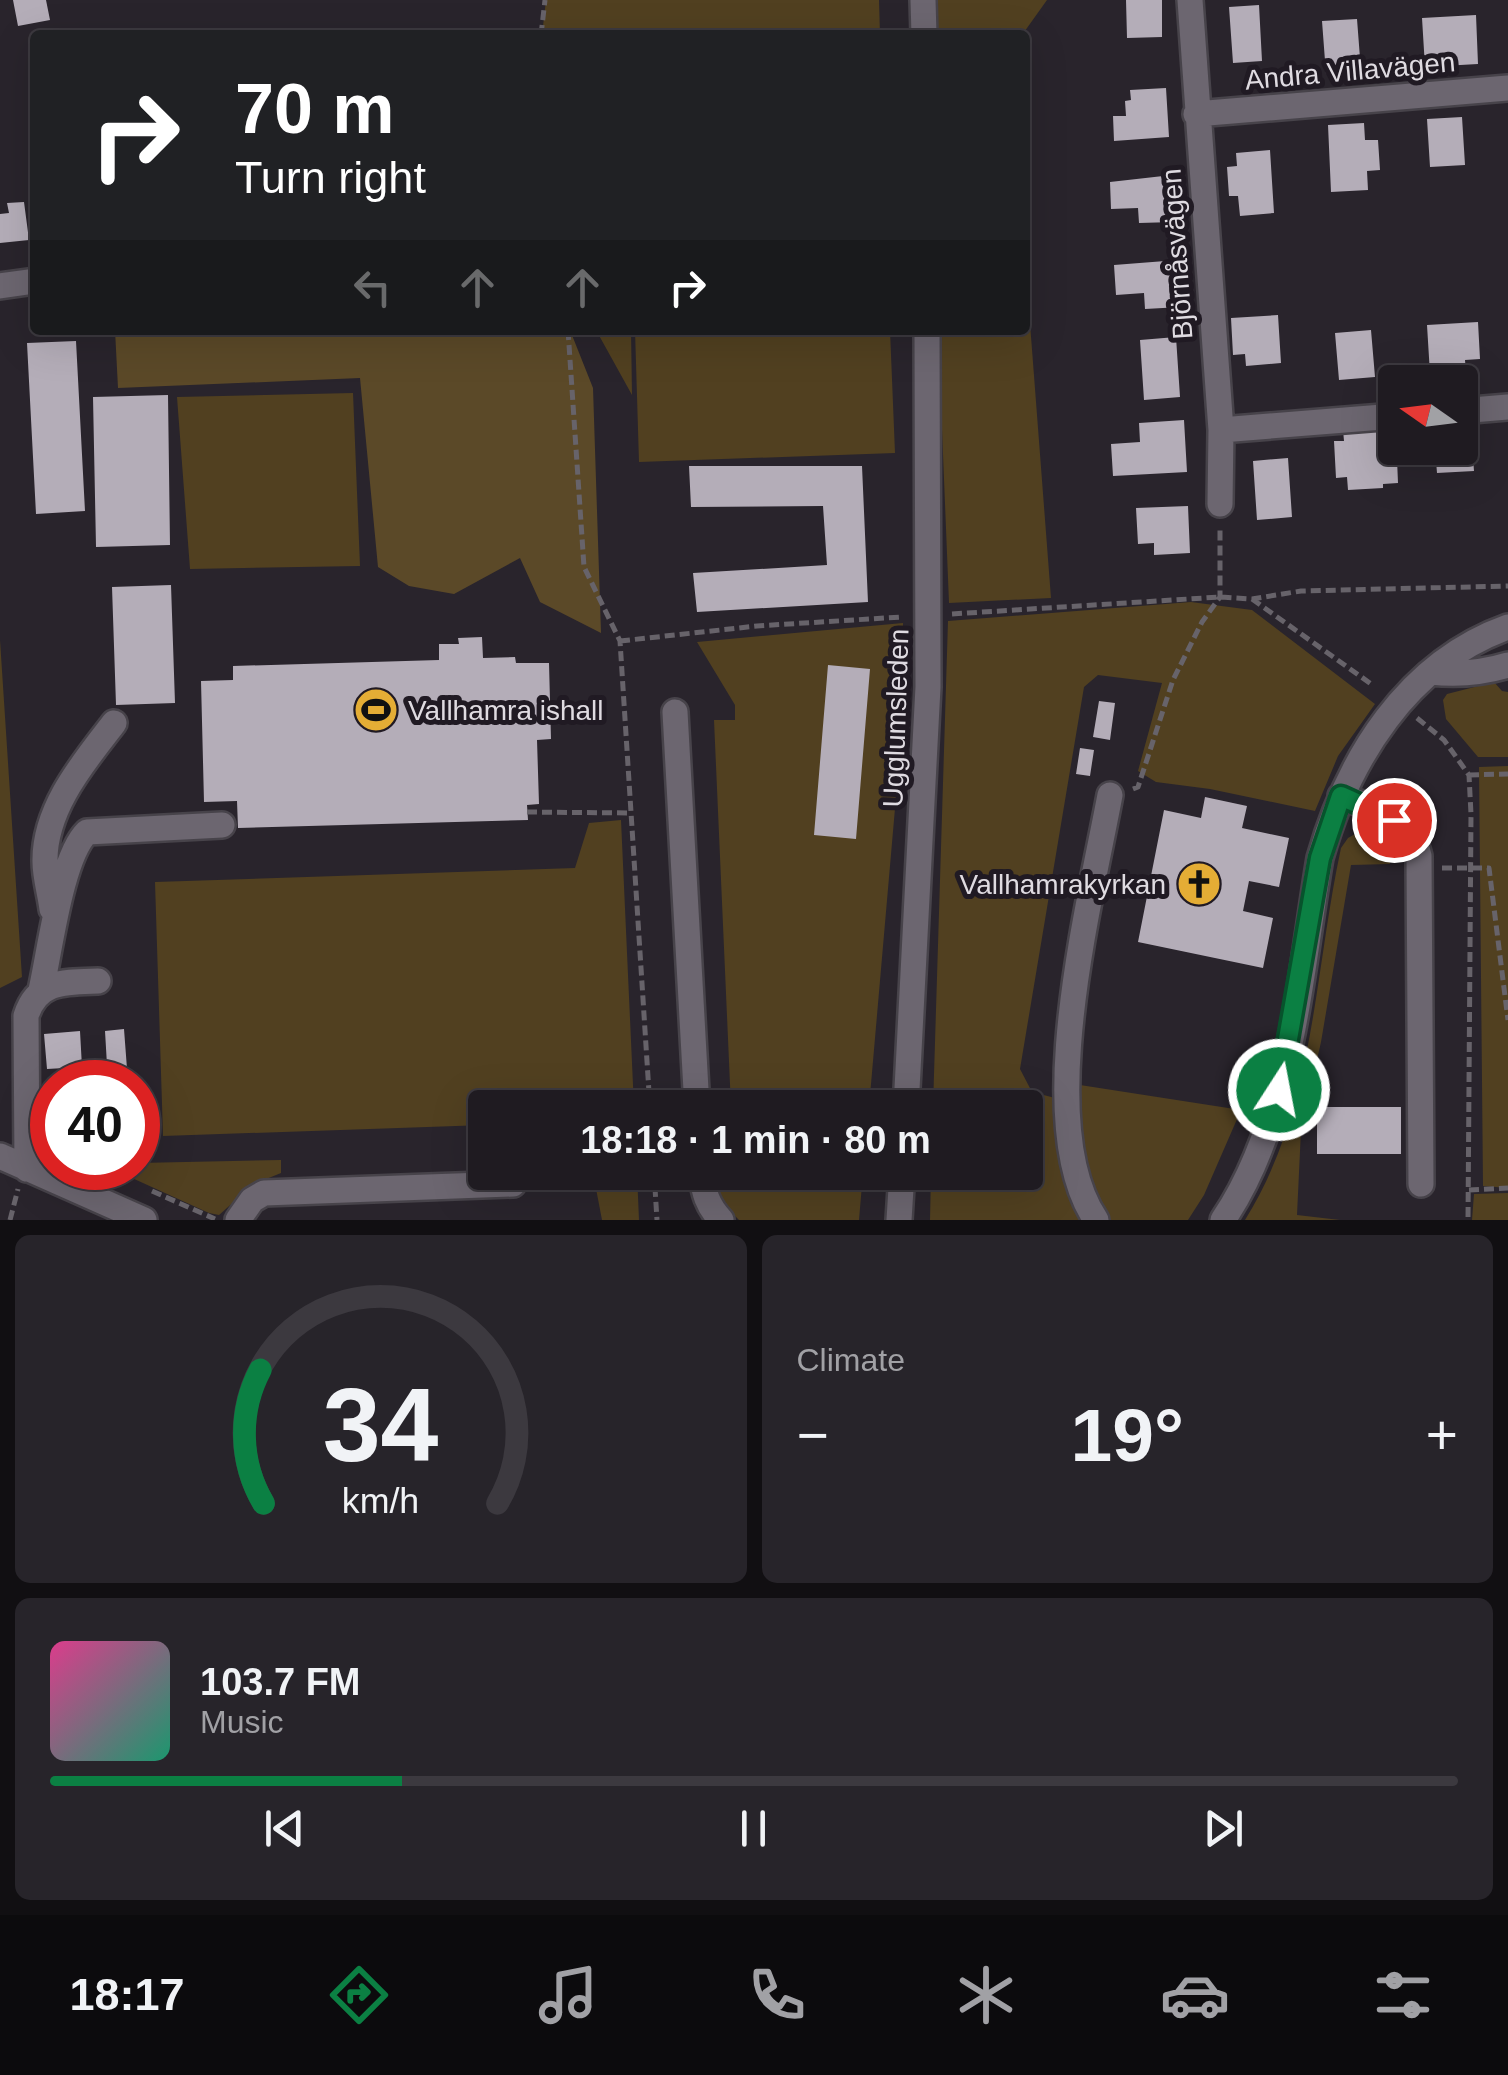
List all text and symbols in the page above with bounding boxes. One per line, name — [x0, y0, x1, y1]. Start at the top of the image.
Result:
street label: Andra Villavägen — [1243, 46, 1457, 96]
icon: right — [70, 70, 200, 200]
text: 70 m — [235, 70, 395, 148]
text: Turn right — [235, 152, 426, 203]
street label: Björnåsvägen — [1156, 168, 1198, 340]
icon: left — [345, 260, 400, 315]
icon: ahead — [450, 260, 505, 315]
icon: ahead — [555, 260, 610, 315]
icon: right — [660, 260, 715, 315]
north arrow — [1378, 365, 1478, 465]
map controls — [1378, 365, 1478, 465]
street label: Ugglumsleden — [877, 628, 915, 808]
sports icon: Vallhamra ishall — [353, 687, 399, 733]
place label: Vallhamra ishall — [408, 695, 604, 726]
pin — [1352, 778, 1437, 863]
icon: arrive — [1367, 793, 1422, 848]
church icon: Vallhamrakyrkan — [1176, 861, 1222, 907]
place label: Vallhamrakyrkan — [960, 869, 1166, 900]
position arrow — [1227, 1038, 1331, 1142]
speed limit sign: 40 — [30, 1060, 160, 1190]
text: 18:18 · 1 min · 80 m — [580, 1119, 931, 1161]
text: Climate — [797, 1342, 905, 1378]
text: 34 — [323, 1367, 439, 1483]
text: 19° — [1071, 1393, 1184, 1477]
text: − — [797, 1404, 829, 1466]
text: + — [1426, 1404, 1458, 1466]
text: km/h — [342, 1481, 419, 1521]
text: 103.7 FM — [200, 1661, 361, 1703]
text: Music — [200, 1704, 284, 1740]
icon: previous — [257, 1801, 312, 1856]
icon: pause — [726, 1801, 781, 1856]
icon: next — [1196, 1801, 1251, 1856]
icon: directions — [324, 1960, 394, 2030]
icon: music — [533, 1960, 603, 2030]
icon: phone — [742, 1960, 812, 2030]
icon: climate — [951, 1960, 1021, 2030]
icon: car — [1160, 1960, 1230, 2030]
icon: filters — [1368, 1960, 1438, 2030]
text: 18:17 — [69, 1969, 185, 2020]

